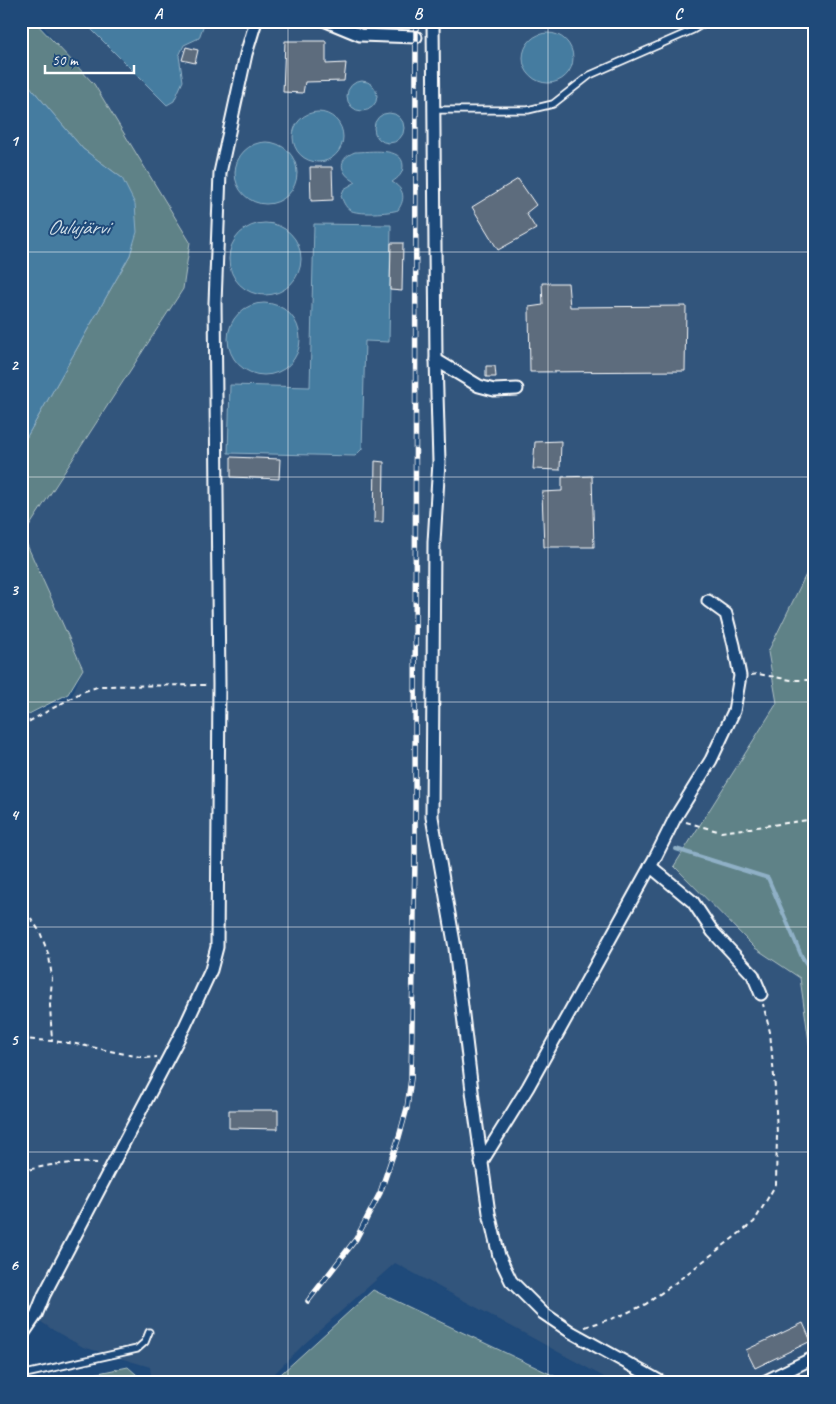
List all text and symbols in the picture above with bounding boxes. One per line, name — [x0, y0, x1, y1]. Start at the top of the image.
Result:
text: A — [154, 4, 164, 24]
text: B — [414, 4, 424, 24]
text: C — [674, 4, 684, 24]
scale bar — [45, 42, 134, 74]
text: 50 m — [52, 51, 79, 70]
text: 1 — [10, 131, 19, 151]
water label: Oulujärvi — [47, 214, 114, 240]
text: 2 — [10, 355, 19, 375]
text: 3 — [10, 580, 19, 600]
text: 4 — [10, 805, 19, 825]
text: 5 — [11, 1030, 20, 1050]
text: 6 — [10, 1255, 19, 1275]

